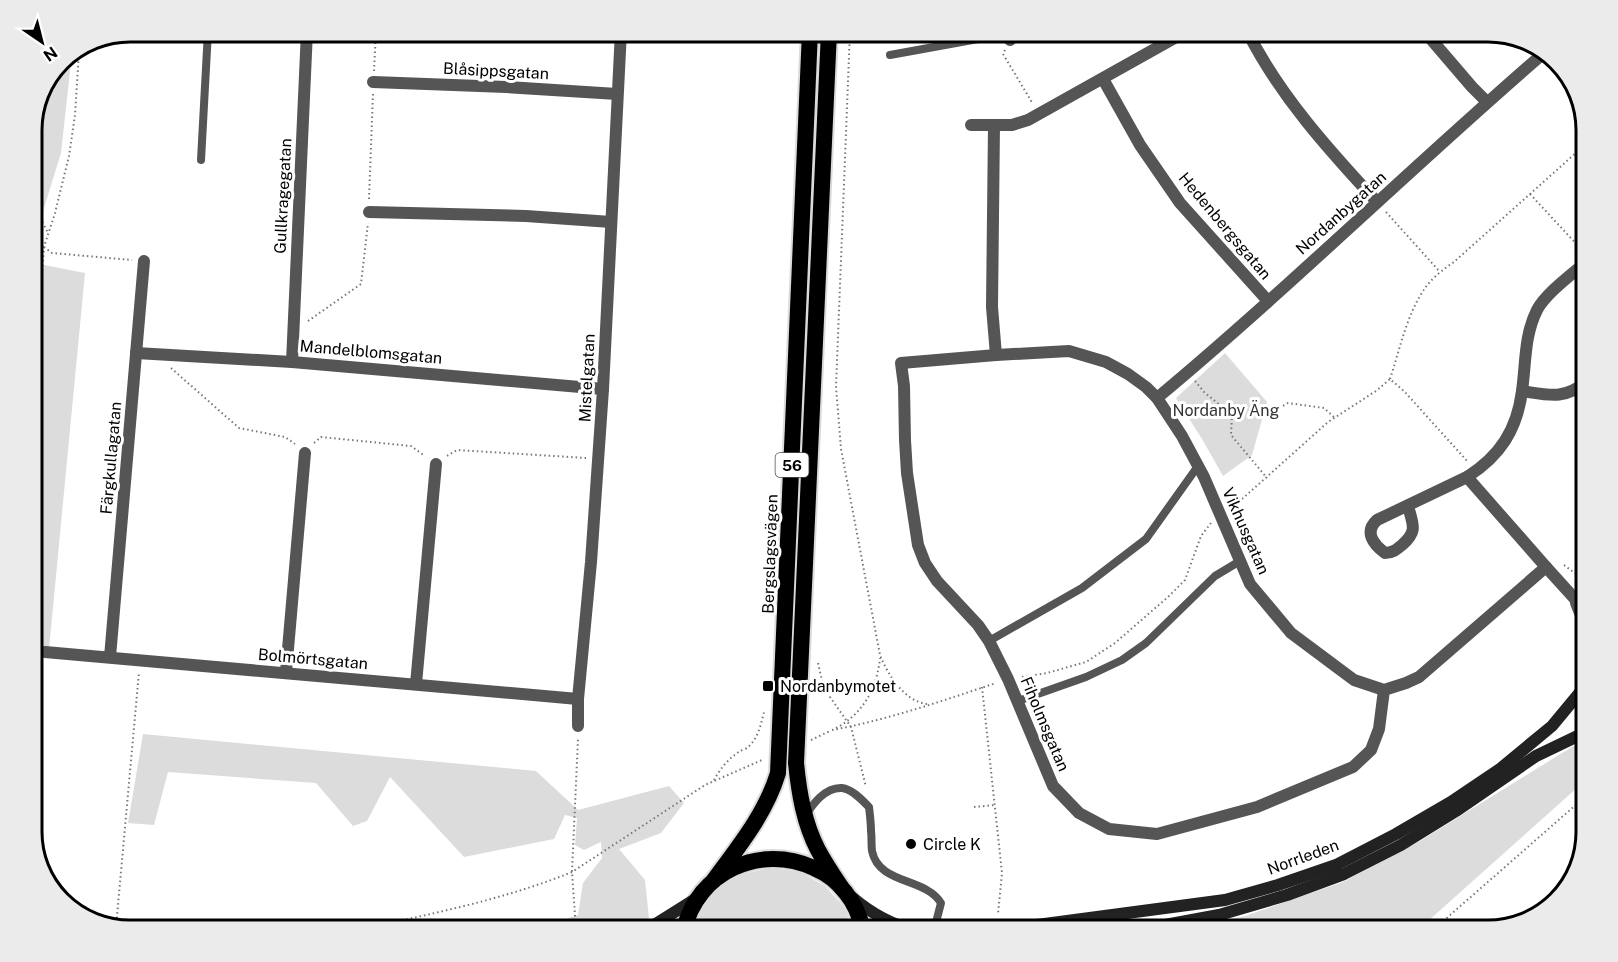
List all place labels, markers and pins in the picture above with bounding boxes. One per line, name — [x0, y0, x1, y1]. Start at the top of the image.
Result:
place label: Nordanbymotet — [780, 677, 896, 696]
marker: Nordanbymotet — [761, 679, 775, 693]
place label: Circle K — [923, 835, 981, 854]
marker: Circle K — [904, 837, 918, 851]

